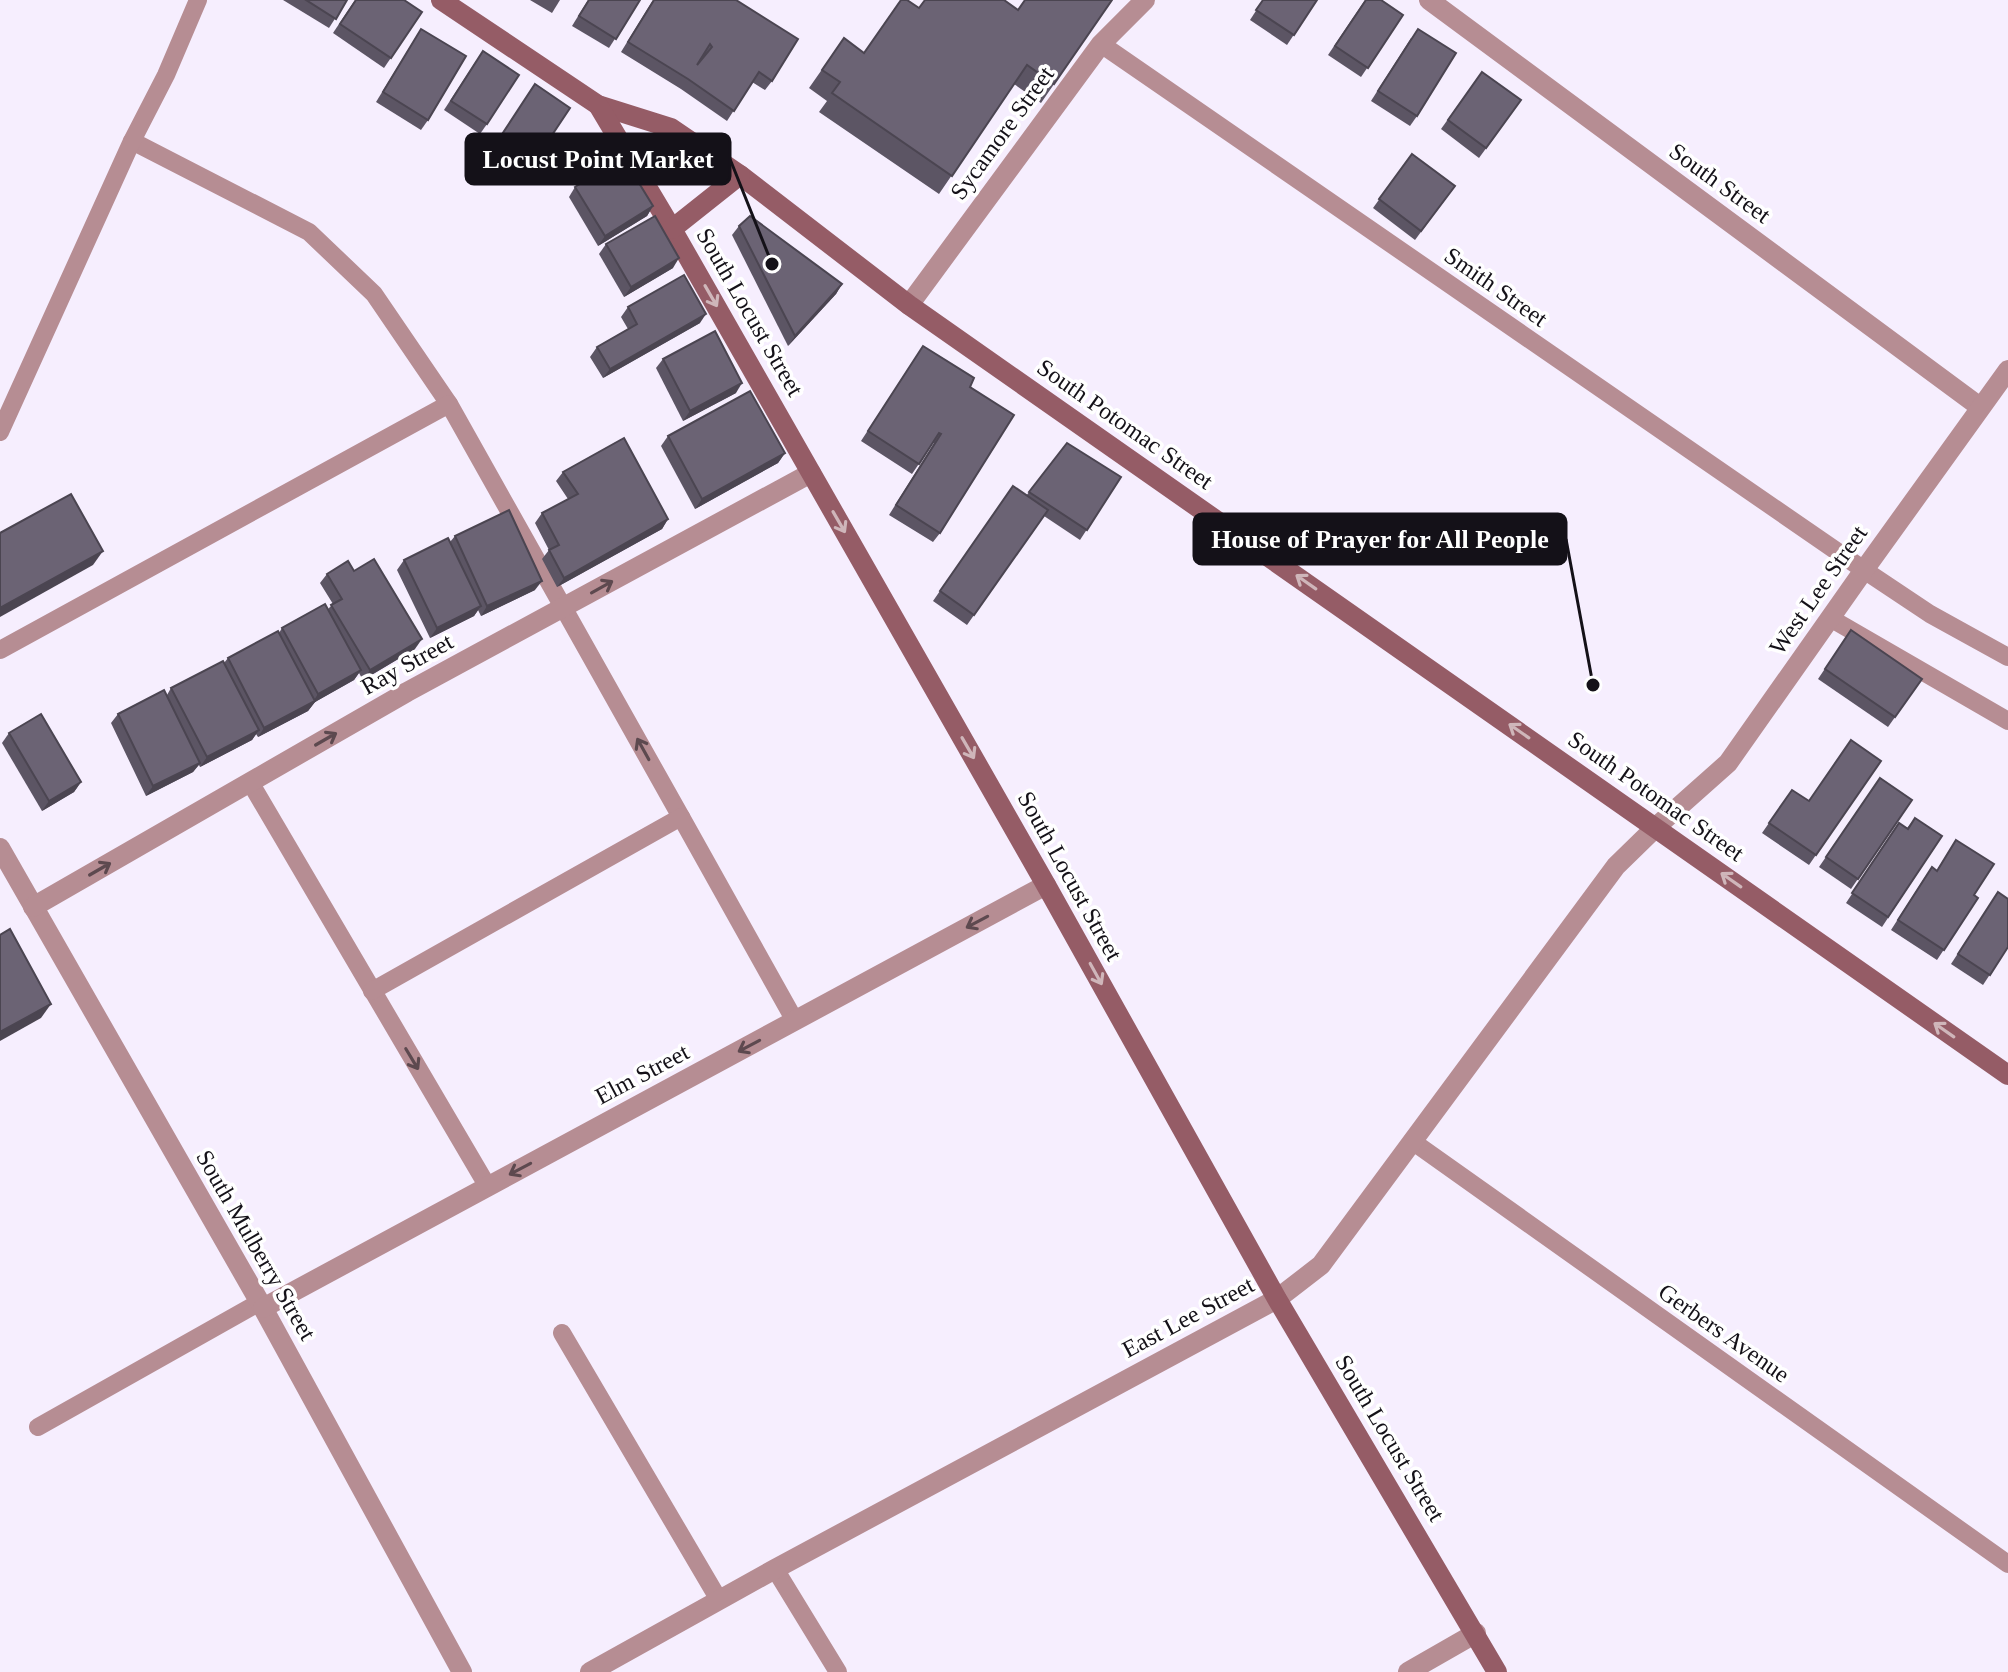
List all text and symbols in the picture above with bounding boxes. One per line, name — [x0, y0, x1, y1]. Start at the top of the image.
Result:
street label: Sycamore Street — [945, 61, 1059, 205]
callout: Locust Point Market — [466, 134, 730, 184]
street label: South Street — [1665, 138, 1776, 228]
text: Locust Point Market — [482, 145, 714, 174]
street label: South Locust Street — [691, 224, 809, 401]
street label: Smith Street — [1440, 242, 1553, 332]
one-way arrow — [703, 284, 719, 308]
street label: South Potomac Street — [1032, 354, 1218, 494]
one-way arrow — [832, 510, 847, 534]
callout: House of Prayer for All People — [1194, 514, 1566, 564]
street label: West Lee Street — [1764, 520, 1872, 659]
text: House of Prayer for All People — [1211, 525, 1549, 554]
one-way arrow — [1295, 574, 1317, 590]
one-way arrow — [590, 578, 614, 594]
street label: Ray Street — [357, 628, 458, 700]
one-way arrow — [1508, 723, 1530, 739]
street label: South Potomac Street — [1563, 726, 1749, 866]
one-way arrow — [314, 731, 337, 747]
one-way arrow — [960, 736, 976, 759]
one-way arrow — [635, 738, 651, 761]
street label: South Locust Street — [1013, 787, 1127, 965]
one-way arrow — [88, 861, 111, 877]
one-way arrow — [1721, 872, 1743, 889]
one-way arrow — [966, 915, 990, 930]
one-way arrow — [1089, 962, 1104, 986]
one-way arrow — [1934, 1022, 1956, 1038]
street label: Elm Street — [591, 1038, 693, 1109]
one-way arrow — [737, 1038, 761, 1054]
one-way arrow — [405, 1046, 420, 1070]
street label: South Mulberry Street — [191, 1146, 321, 1345]
one-way arrow — [509, 1162, 532, 1178]
street label: East Lee Street — [1118, 1271, 1259, 1363]
street label: Gerbers Avenue — [1654, 1278, 1794, 1388]
street label: South Locust Street — [1330, 1350, 1450, 1526]

